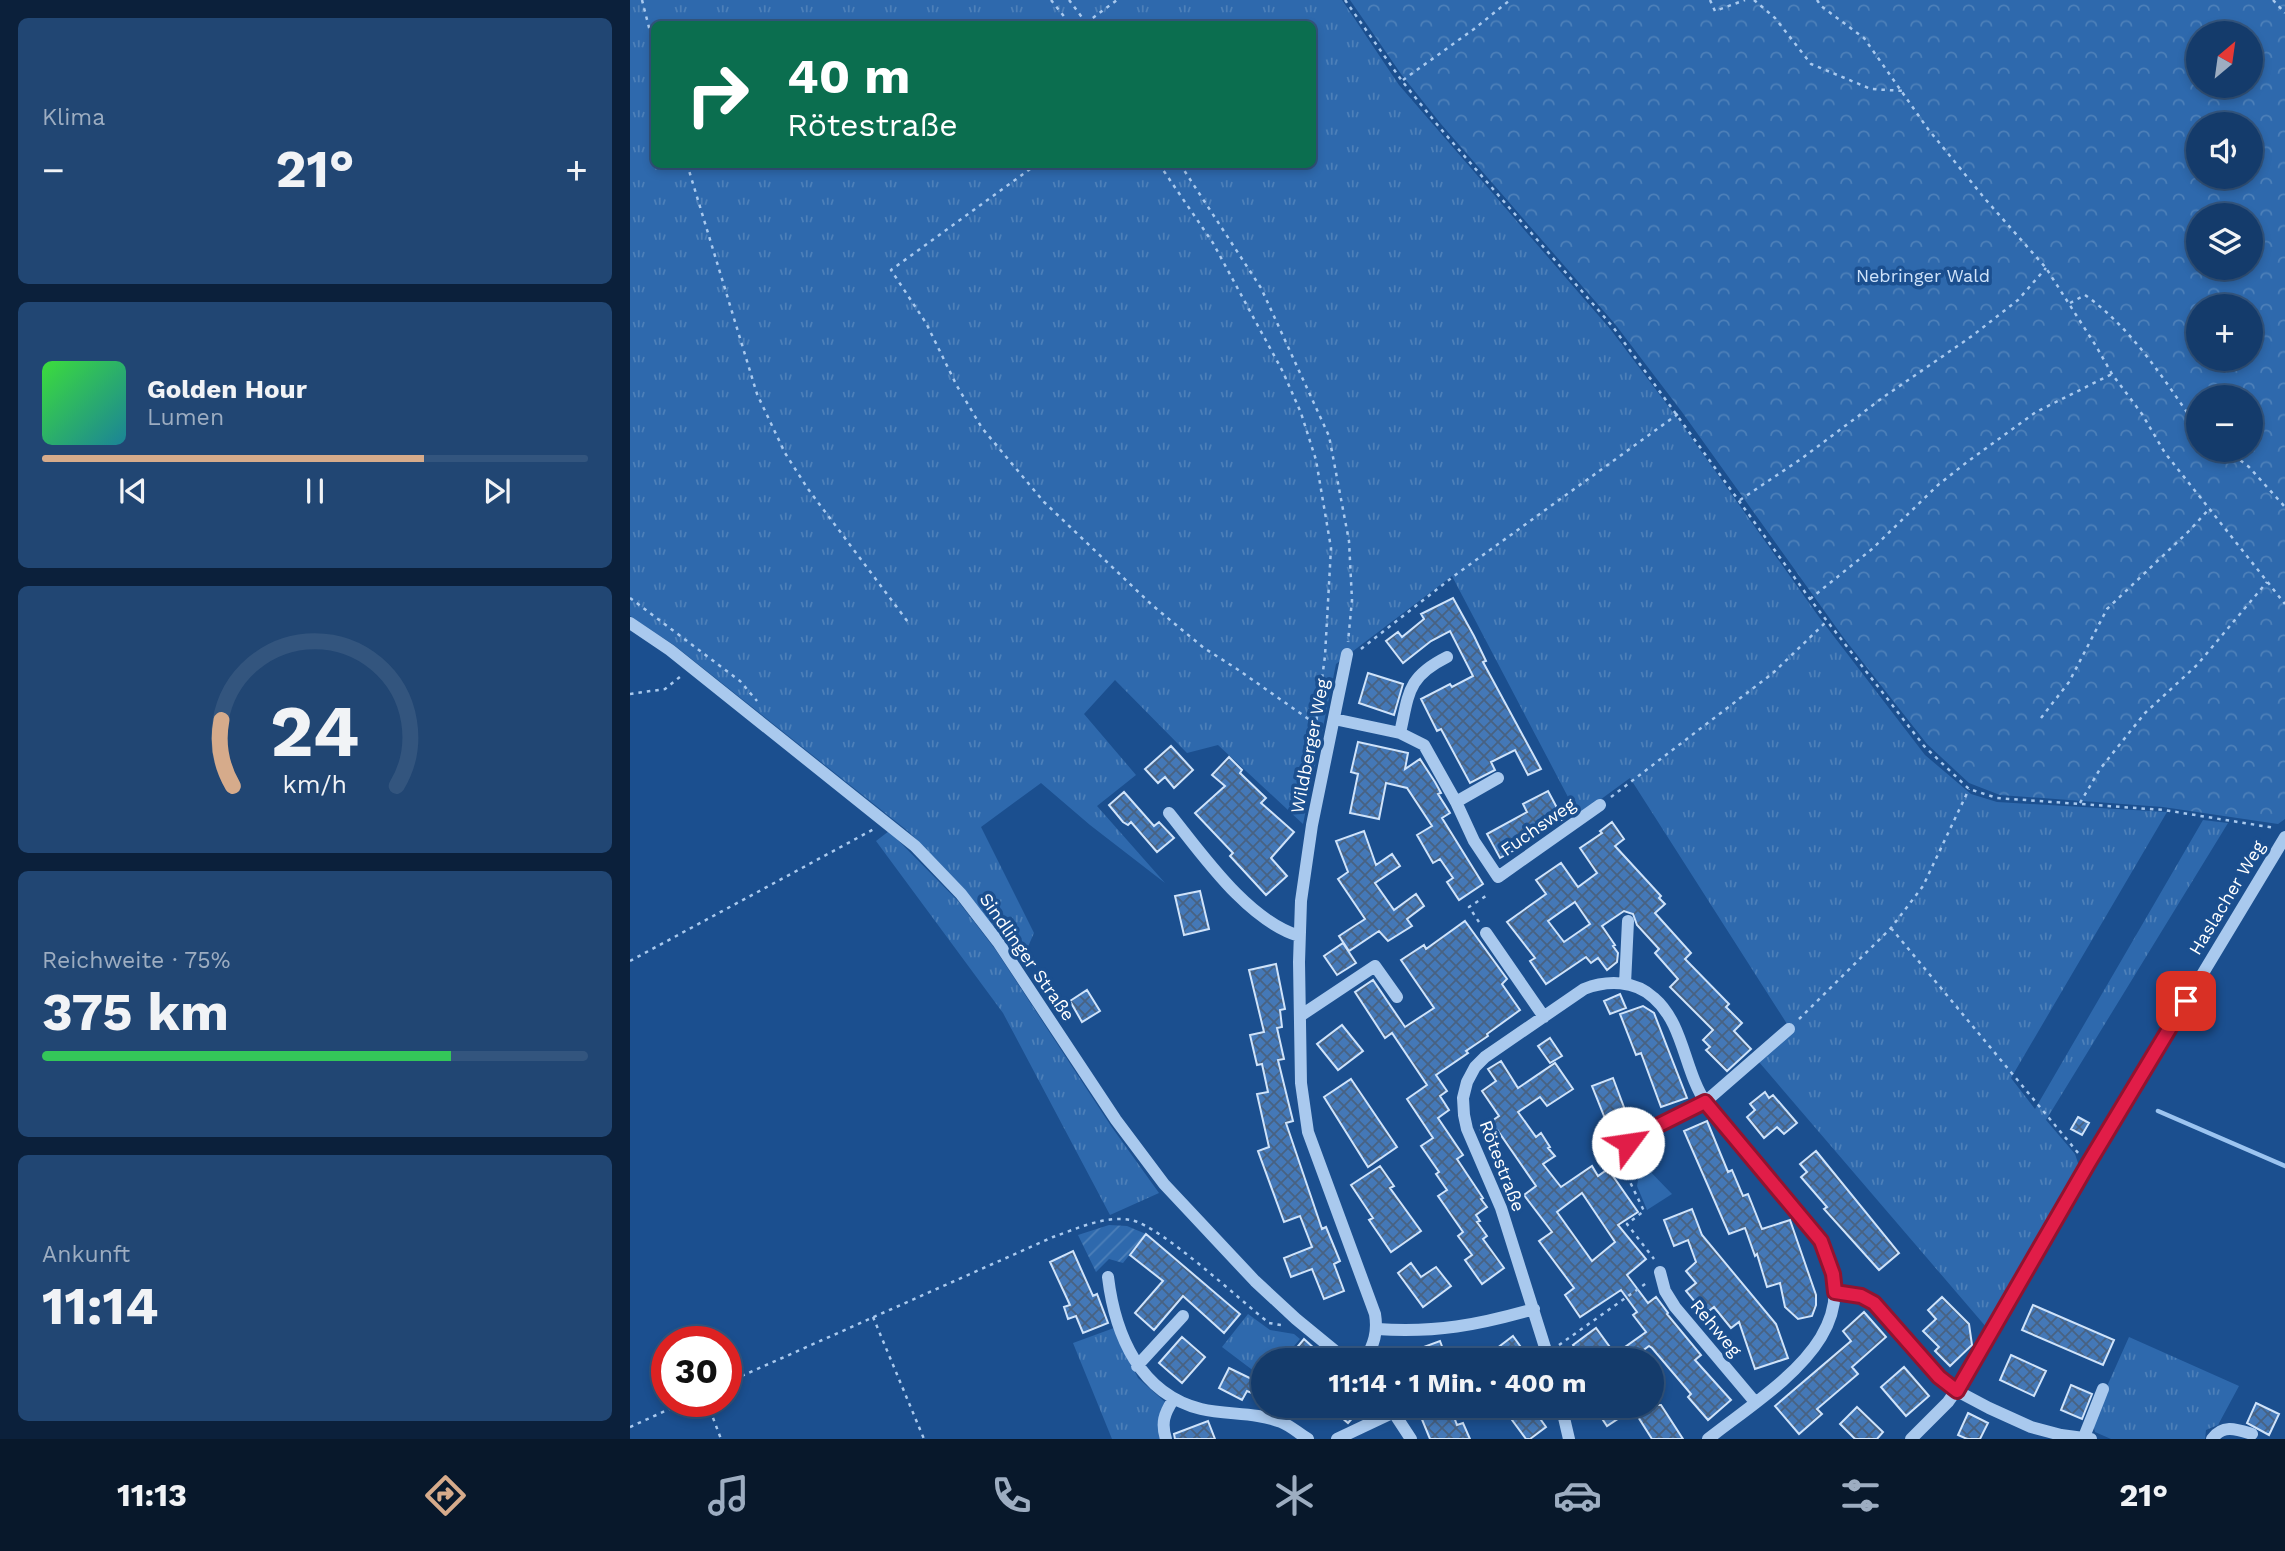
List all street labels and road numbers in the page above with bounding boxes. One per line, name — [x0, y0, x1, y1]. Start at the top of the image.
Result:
street label: Wildberger Weg — [1286, 676, 1333, 815]
street label: Fuchsweg — [1496, 793, 1579, 860]
street label: Haslacher Weg — [2184, 837, 2269, 959]
street label: Sindlinger Straße — [976, 889, 1079, 1025]
street label: Rötestraße — [1475, 1117, 1529, 1214]
street label: Rehweg — [1687, 1295, 1746, 1361]

